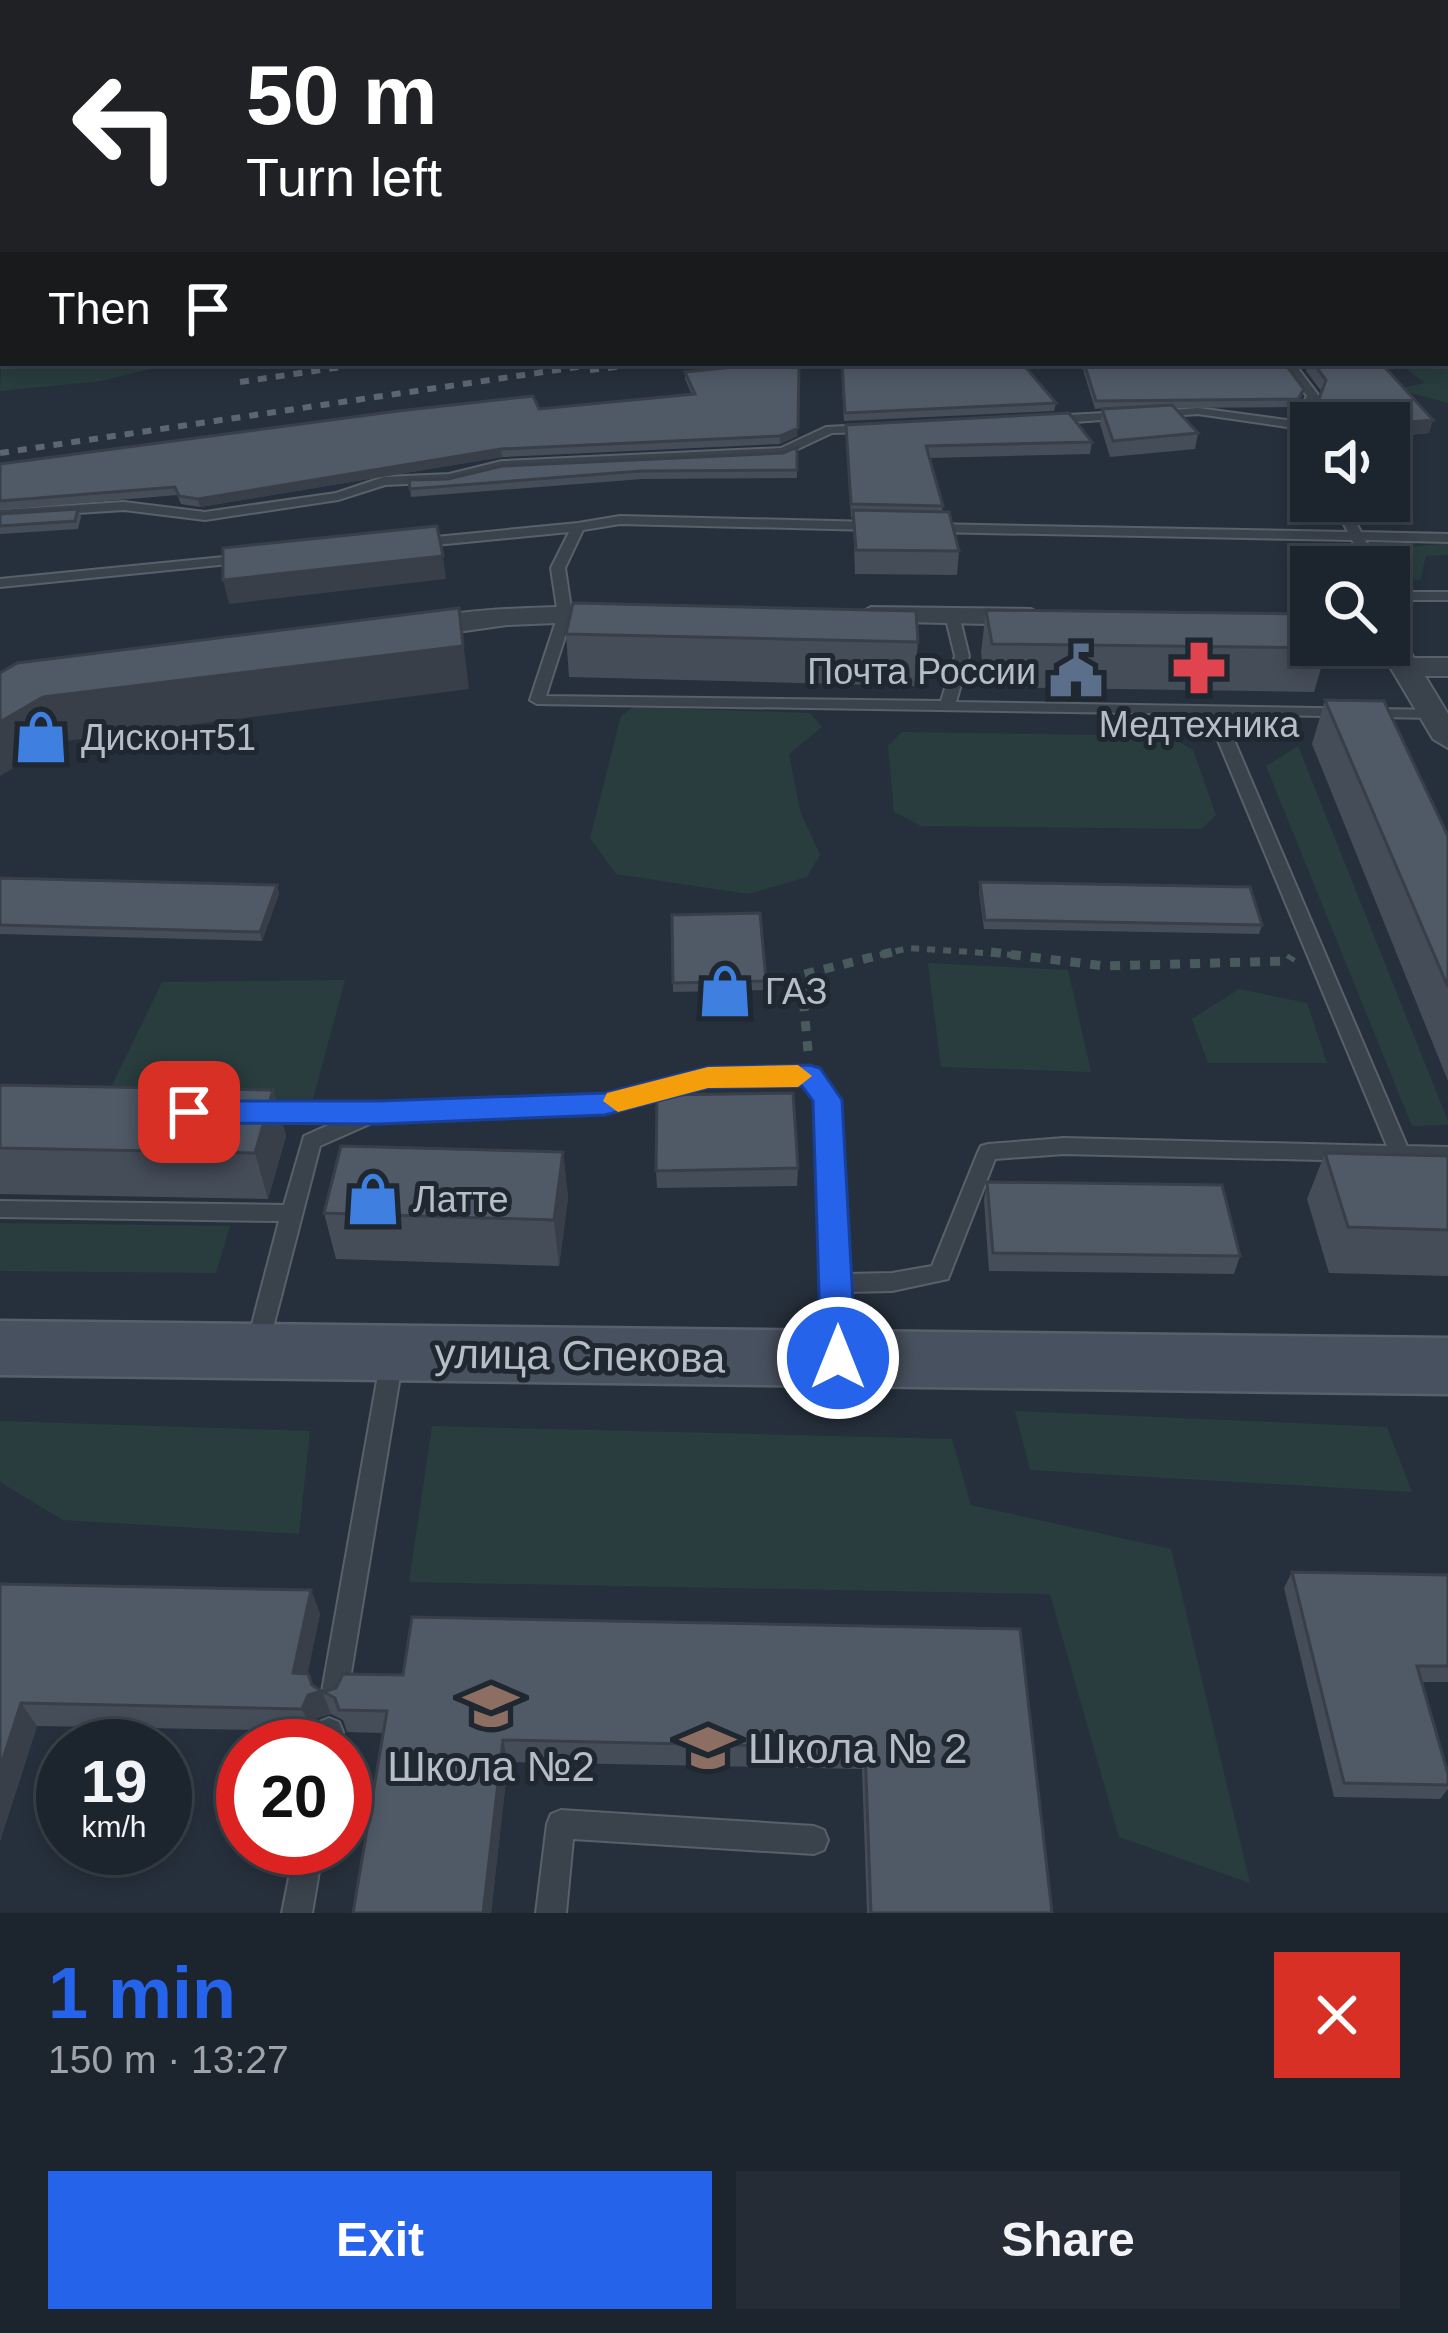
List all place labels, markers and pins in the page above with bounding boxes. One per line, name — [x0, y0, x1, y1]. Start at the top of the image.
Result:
pharmacy icon: Медтехника — [1170, 639, 1228, 697]
public building icon: Почта России — [1047, 642, 1105, 700]
place label: Почта России — [807, 651, 1036, 692]
place label: Медтехника — [1099, 704, 1300, 745]
shop icon: Дисконт51 — [12, 708, 70, 766]
place label: Дисконт51 — [81, 717, 256, 758]
shop icon: ГАЗ — [696, 962, 754, 1020]
place label: ГАЗ — [765, 971, 827, 1012]
pin — [138, 1061, 240, 1163]
shop icon: Латте — [344, 1170, 402, 1228]
place label: Латте — [413, 1179, 508, 1220]
school or university icon: Школа №2 — [462, 1677, 520, 1735]
school or university icon: Школа № 2 — [679, 1719, 737, 1777]
place label: Школа № 2 — [748, 1725, 967, 1772]
place label: Школа №2 — [387, 1743, 595, 1790]

